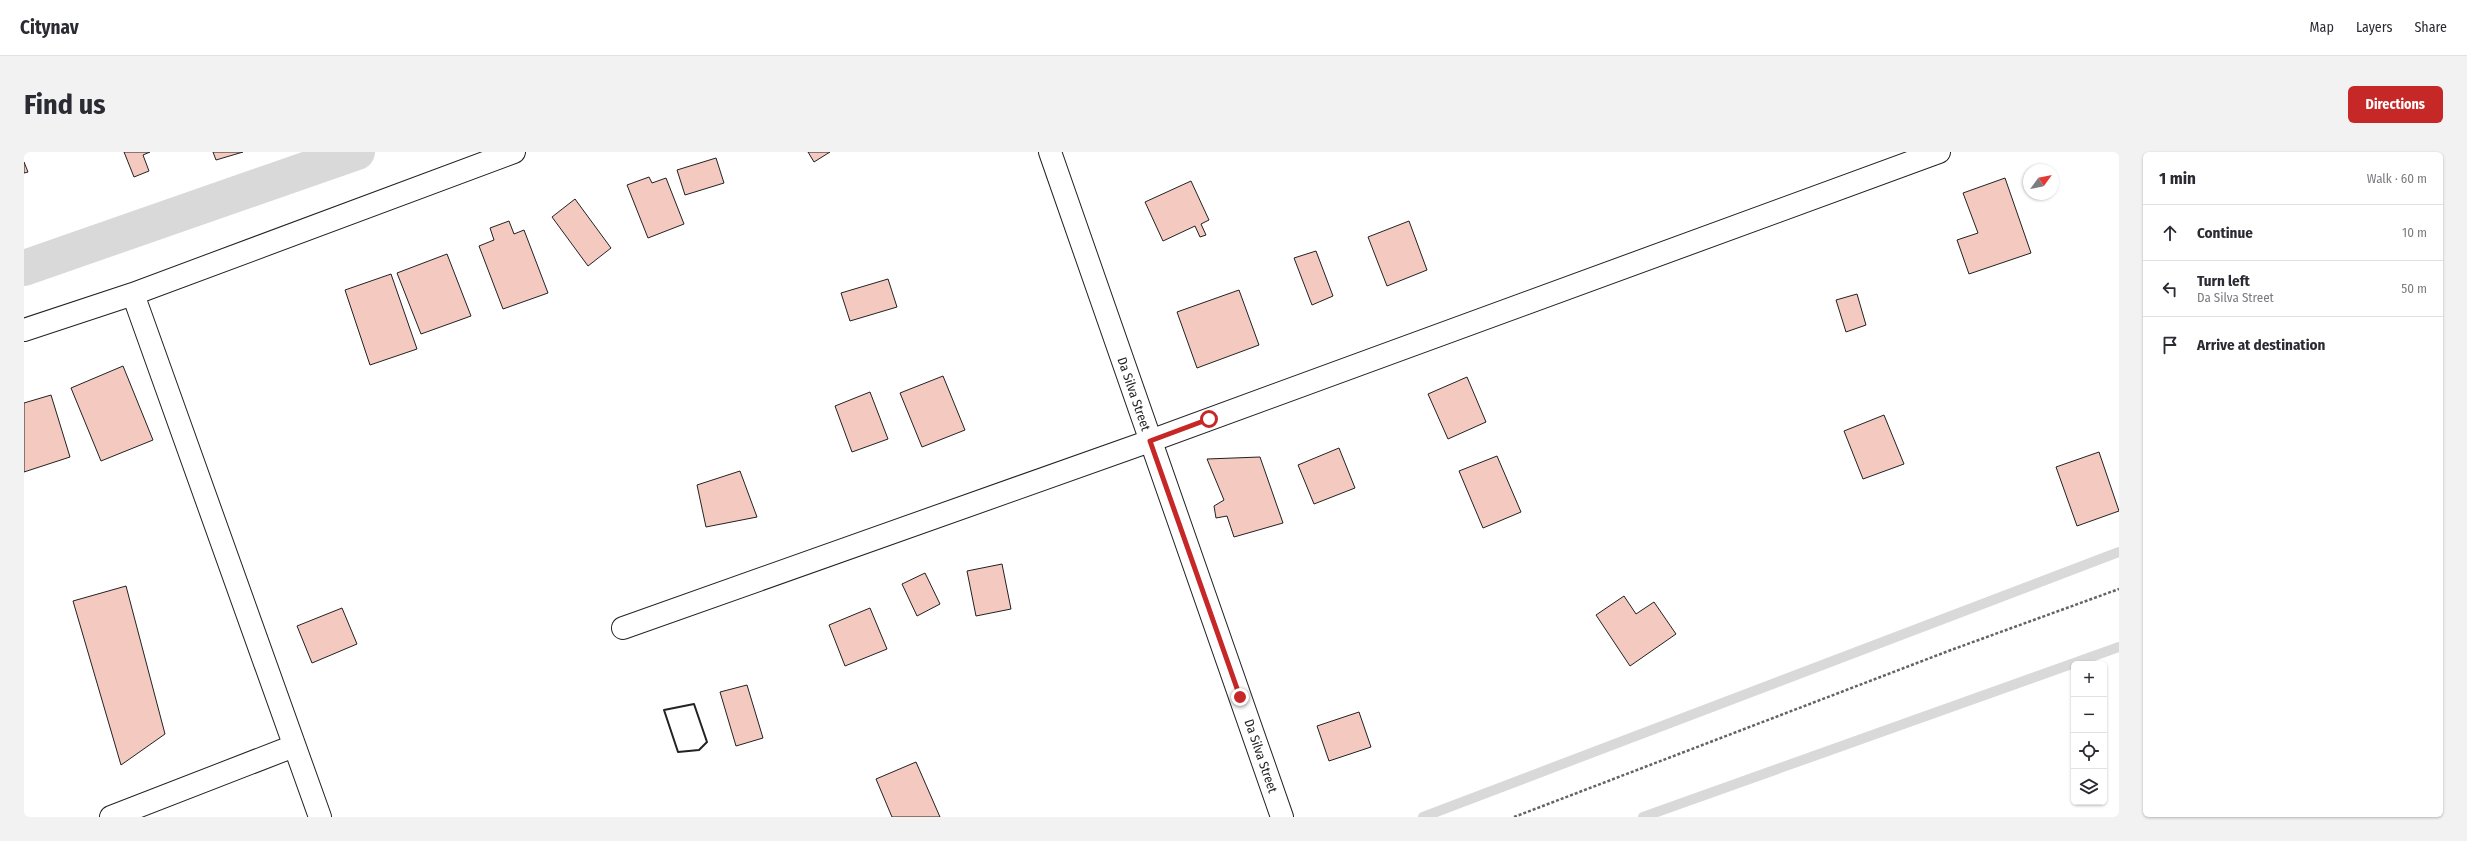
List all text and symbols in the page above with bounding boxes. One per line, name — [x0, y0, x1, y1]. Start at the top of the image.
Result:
text: Citynav — [20, 16, 79, 39]
text: Map — [2310, 19, 2334, 36]
text: Layers — [2356, 19, 2392, 36]
text: Share — [2414, 19, 2447, 36]
button: Directions — [2348, 86, 2443, 123]
text: Find us — [24, 88, 106, 121]
north arrow — [2023, 164, 2059, 200]
text: 1 min — [2159, 168, 2196, 189]
text: Walk · 60 m — [2367, 171, 2427, 186]
icon: ahead — [2159, 222, 2181, 244]
text: Continue — [2197, 224, 2253, 242]
text: 10 m — [2402, 225, 2427, 240]
text: Turn left — [2197, 272, 2250, 290]
icon: left — [2159, 278, 2181, 300]
text: 50 m — [2401, 281, 2427, 296]
text: Da Silva Street — [2197, 290, 2274, 305]
icon: arrive — [2159, 334, 2181, 356]
text: Arrive at destination — [2197, 336, 2325, 354]
street label: Da Silva Street — [1114, 355, 1154, 433]
route start — [1200, 410, 1218, 428]
map controls — [2071, 661, 2107, 805]
button: + — [2071, 661, 2107, 697]
route end — [1231, 688, 1249, 706]
button: − — [2071, 697, 2107, 733]
street label: Da Silva Street — [1241, 717, 1281, 795]
button: locate — [2071, 733, 2107, 769]
button: layers — [2071, 769, 2107, 805]

